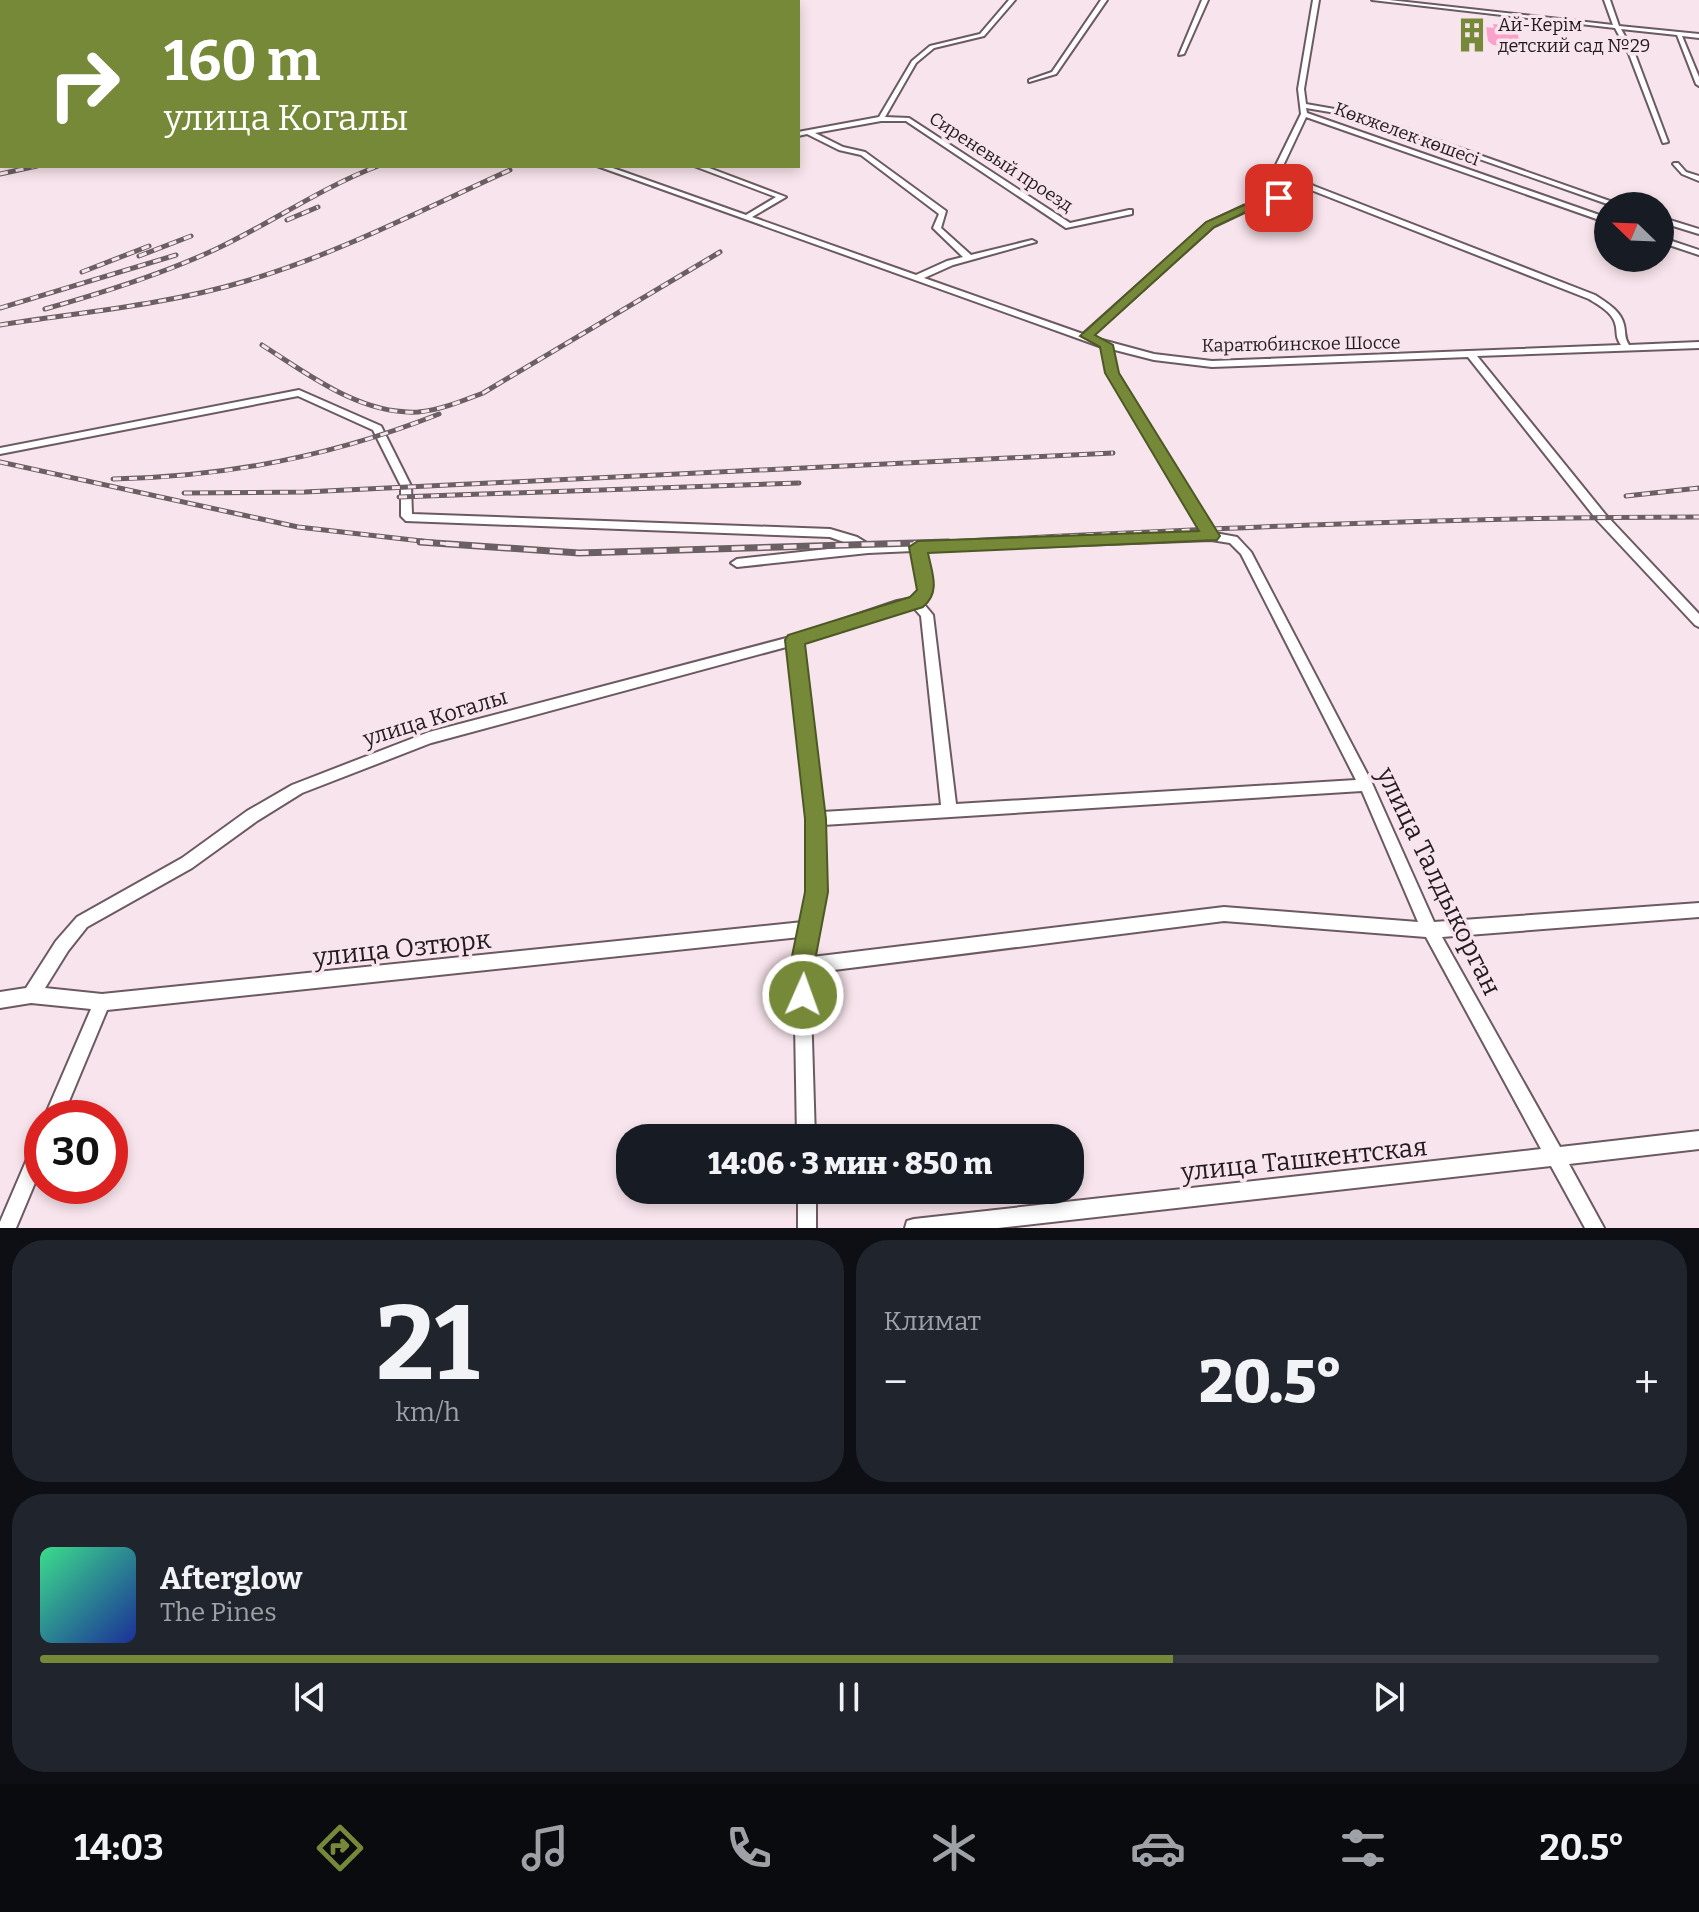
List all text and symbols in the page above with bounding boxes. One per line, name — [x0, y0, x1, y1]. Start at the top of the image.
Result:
place label: Ай-Керім детский сад №29 — [1498, 14, 1650, 57]
building icon: Ай-Керім детский сад №29 — [1453, 16, 1491, 54]
text: 160 m — [164, 28, 320, 95]
icon: right — [32, 32, 136, 136]
text: улица Когалы — [164, 96, 408, 140]
street label: Көкжелек көшесі — [1332, 98, 1482, 170]
street label: Сиреневый проезд — [925, 107, 1077, 217]
pin — [1245, 164, 1313, 232]
icon: arrive — [1257, 176, 1301, 220]
north arrow — [1594, 192, 1674, 272]
map controls — [1594, 192, 1674, 272]
street label: Каратюбинское Шоссе — [1201, 331, 1401, 357]
street label: улица Когалы — [359, 683, 510, 753]
street label: улица Талдыкорган — [1369, 761, 1507, 1000]
street label: улица Озтюрк — [311, 924, 493, 973]
position arrow — [761, 953, 845, 1037]
speed limit sign: 30 — [24, 1100, 128, 1204]
street label: улица Ташкентская — [1178, 1131, 1429, 1188]
text: 14:06 · 3 мин · 850 m — [708, 1146, 992, 1182]
text: 21 — [376, 1282, 479, 1407]
text: Климат — [884, 1306, 981, 1337]
text: 20.5° — [1199, 1346, 1343, 1418]
text: − — [884, 1356, 908, 1409]
text: + — [1634, 1356, 1659, 1409]
text: km/h — [396, 1397, 460, 1428]
text: Afterglow — [160, 1561, 302, 1597]
text: The Pines — [160, 1597, 277, 1628]
icon: previous — [288, 1675, 332, 1719]
icon: pause — [827, 1675, 871, 1719]
icon: next — [1367, 1675, 1411, 1719]
icon: directions — [312, 1820, 368, 1876]
icon: music — [517, 1820, 573, 1876]
icon: phone — [721, 1820, 777, 1876]
icon: climate — [926, 1820, 982, 1876]
icon: car — [1130, 1820, 1186, 1876]
icon: filters — [1335, 1820, 1391, 1876]
text: 14:03 — [74, 1826, 164, 1870]
text: 20.5° — [1540, 1826, 1625, 1870]

